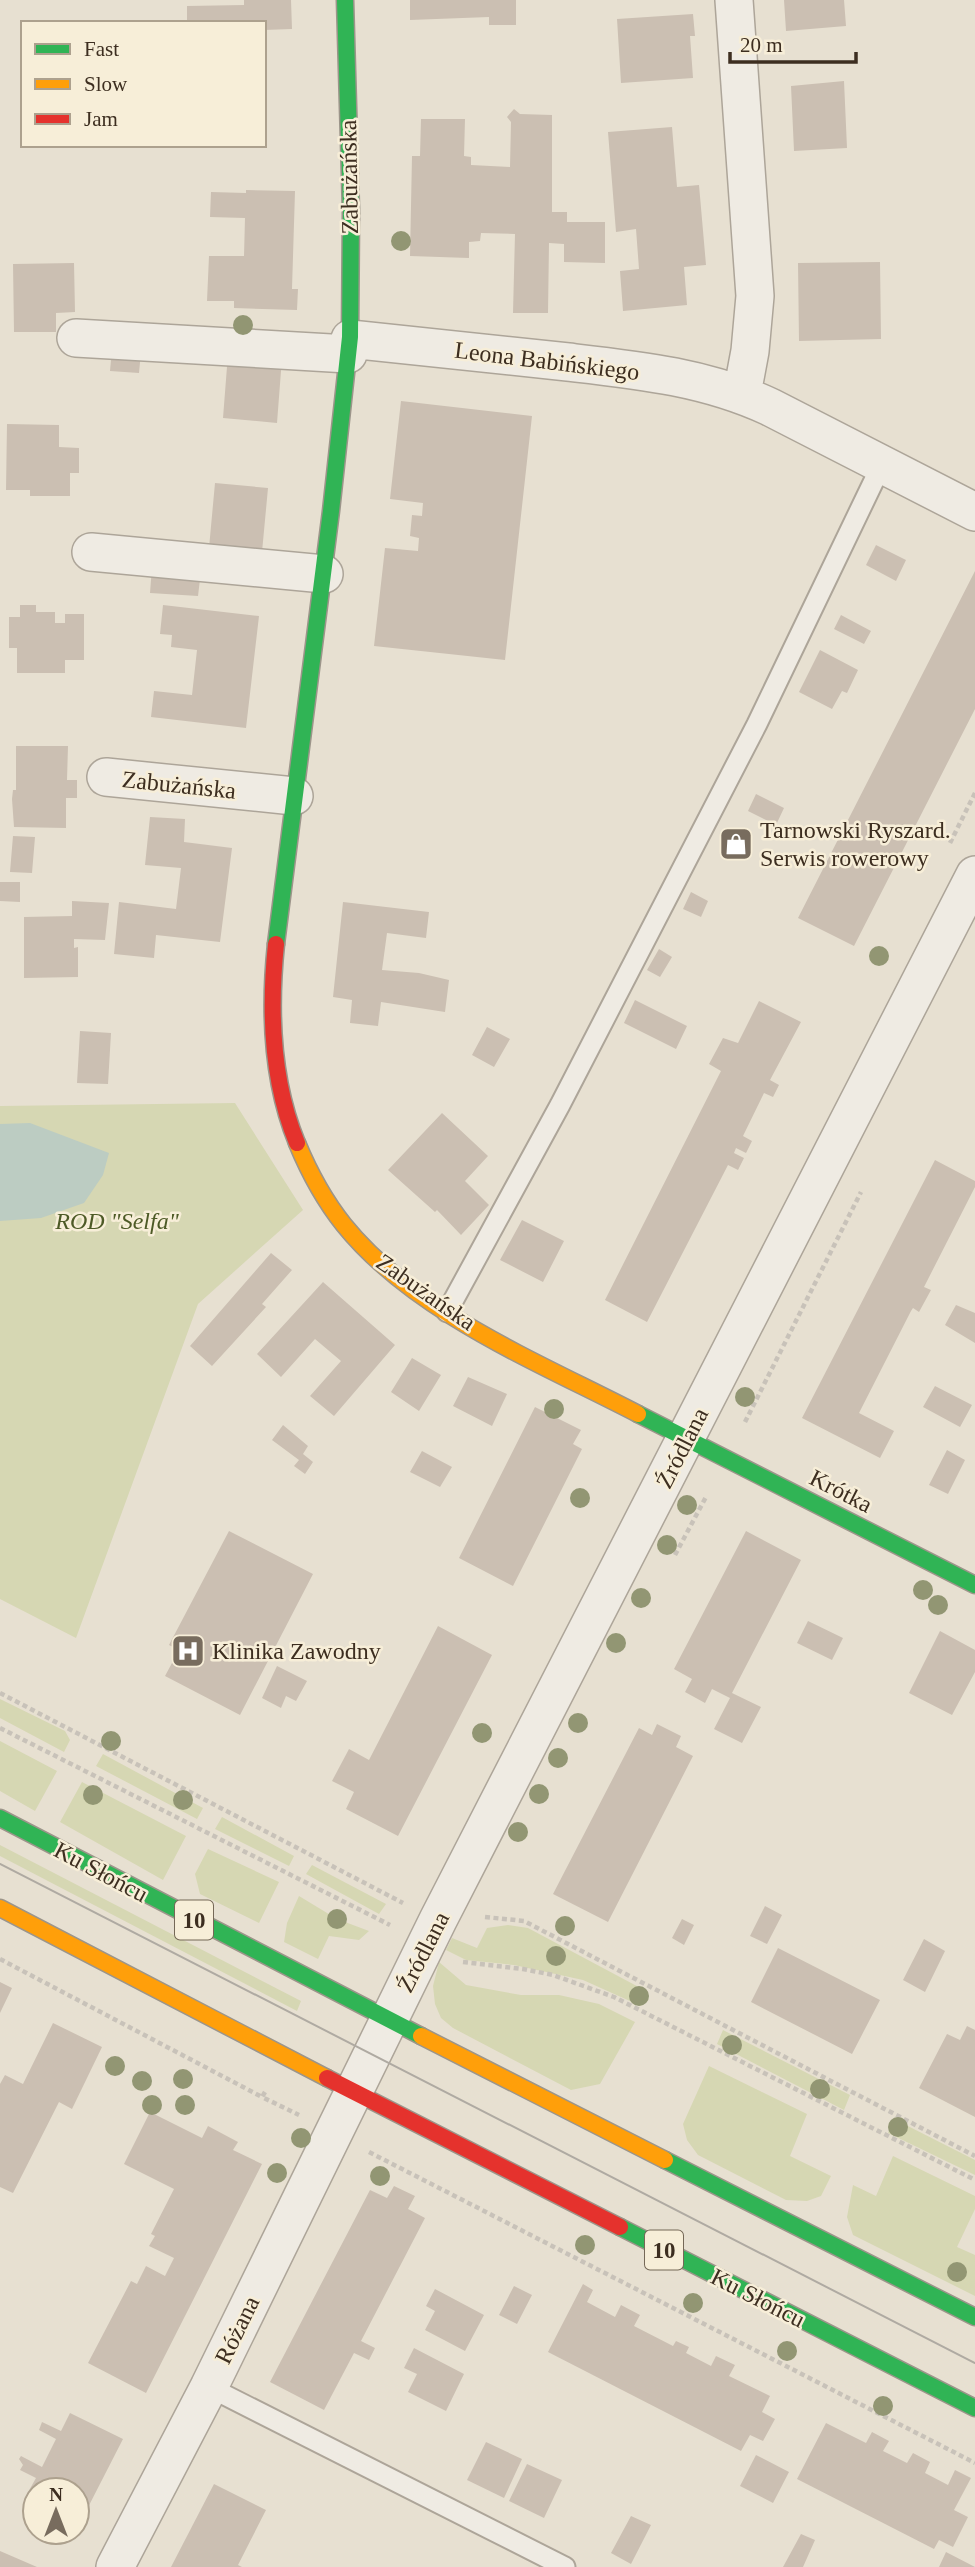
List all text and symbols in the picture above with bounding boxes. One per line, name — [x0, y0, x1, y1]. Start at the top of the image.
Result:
legend — [21, 21, 266, 147]
scale bar — [730, 21, 856, 65]
text: 20 m — [740, 33, 783, 57]
text: Fast — [84, 37, 119, 61]
text: Slow — [84, 72, 128, 96]
text: Jam — [84, 107, 118, 131]
street label: Zabużańska — [335, 119, 363, 235]
street label: Leona Babińskiego — [453, 337, 641, 385]
street label: Zabużańska — [121, 766, 238, 804]
place label: Tarnowski Ryszard. Serwis rowerowy — [760, 817, 951, 871]
shop icon: Tarnowski Ryszard. Serwis rowerowy — [717, 825, 755, 863]
park label: ROD "Selfa" — [54, 1208, 180, 1234]
street label: Zabużańska — [372, 1248, 481, 1336]
street label: Źródlana — [651, 1403, 713, 1492]
street label: Krótka — [805, 1464, 877, 1518]
hospital icon: Klinika Zawodny — [169, 1632, 207, 1670]
place label: Klinika Zawodny — [212, 1638, 381, 1664]
street label: Ku Słońcu — [50, 1837, 152, 1907]
road number: 10 — [175, 1900, 213, 1940]
street label: Źródlana — [392, 1907, 454, 1996]
road number: 10 — [645, 2230, 683, 2270]
street label: Ku Słońcu — [707, 2263, 809, 2333]
street label: Różana — [210, 2292, 265, 2368]
north arrow — [21, 2476, 91, 2546]
text: N — [49, 2484, 63, 2505]

